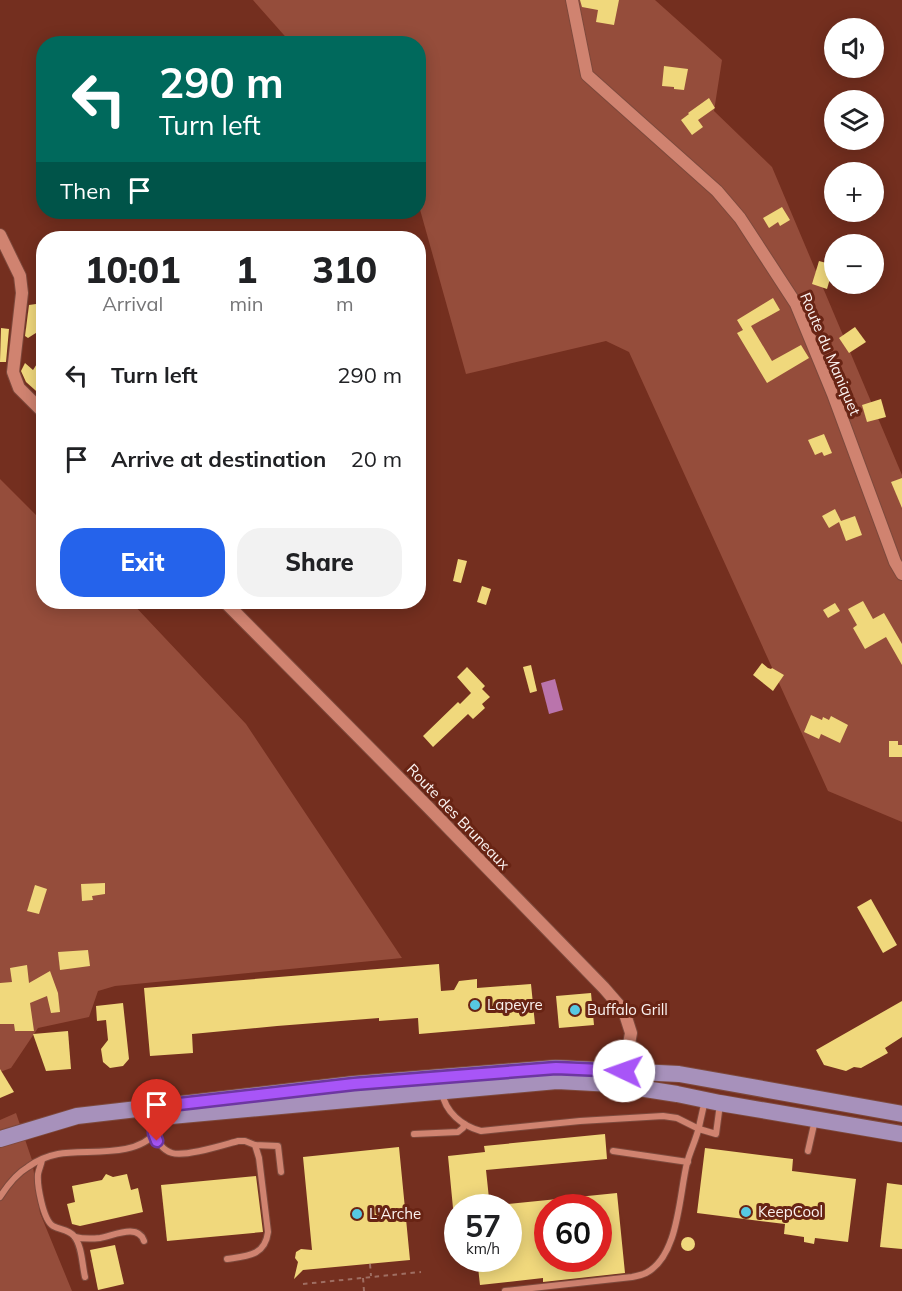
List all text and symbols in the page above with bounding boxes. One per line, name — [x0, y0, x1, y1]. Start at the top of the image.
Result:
map controls — [824, 18, 884, 294]
button: sound — [824, 18, 884, 78]
text: 290 m — [159, 56, 284, 109]
icon: left — [60, 60, 138, 138]
button: layers — [824, 90, 884, 150]
text: Turn left — [159, 108, 261, 142]
button: + — [824, 162, 884, 222]
icon: arrive — [123, 174, 156, 207]
text: Then — [60, 177, 111, 205]
button: − — [824, 234, 884, 294]
text: 10:01 — [85, 247, 181, 292]
text: 1 — [236, 247, 257, 292]
text: 310 — [312, 247, 377, 292]
street label: Route du Maniquet — [796, 290, 865, 418]
text: Arrival — [102, 291, 163, 316]
text: min — [229, 291, 264, 316]
text: m — [336, 291, 354, 316]
icon: left — [60, 359, 93, 392]
text: Turn left — [111, 361, 198, 389]
text: 290 m — [337, 361, 402, 389]
icon: arrive — [60, 443, 93, 476]
text: Arrive at destination — [111, 445, 326, 473]
text: 20 m — [351, 445, 402, 473]
button: Exit — [60, 528, 225, 597]
button: Share — [237, 528, 402, 597]
street label: Route des Bruneaux — [403, 760, 514, 874]
place label: Lapeyre — [487, 995, 543, 1014]
marker: Lapeyre — [468, 998, 482, 1012]
place label: Buffalo Grill — [587, 1000, 668, 1019]
marker: Buffalo Grill — [568, 1003, 582, 1017]
position arrow — [592, 1039, 656, 1103]
pin — [131, 1079, 182, 1141]
icon: arrive — [140, 1088, 173, 1121]
speed limit sign: 60 — [534, 1194, 612, 1272]
place label: KeepCool — [758, 1202, 823, 1221]
place label: L'Arche — [369, 1204, 421, 1223]
marker: KeepCool — [739, 1205, 753, 1219]
marker: L'Arche — [350, 1207, 364, 1221]
text: 57 — [465, 1207, 501, 1245]
text: km/h — [466, 1239, 500, 1258]

